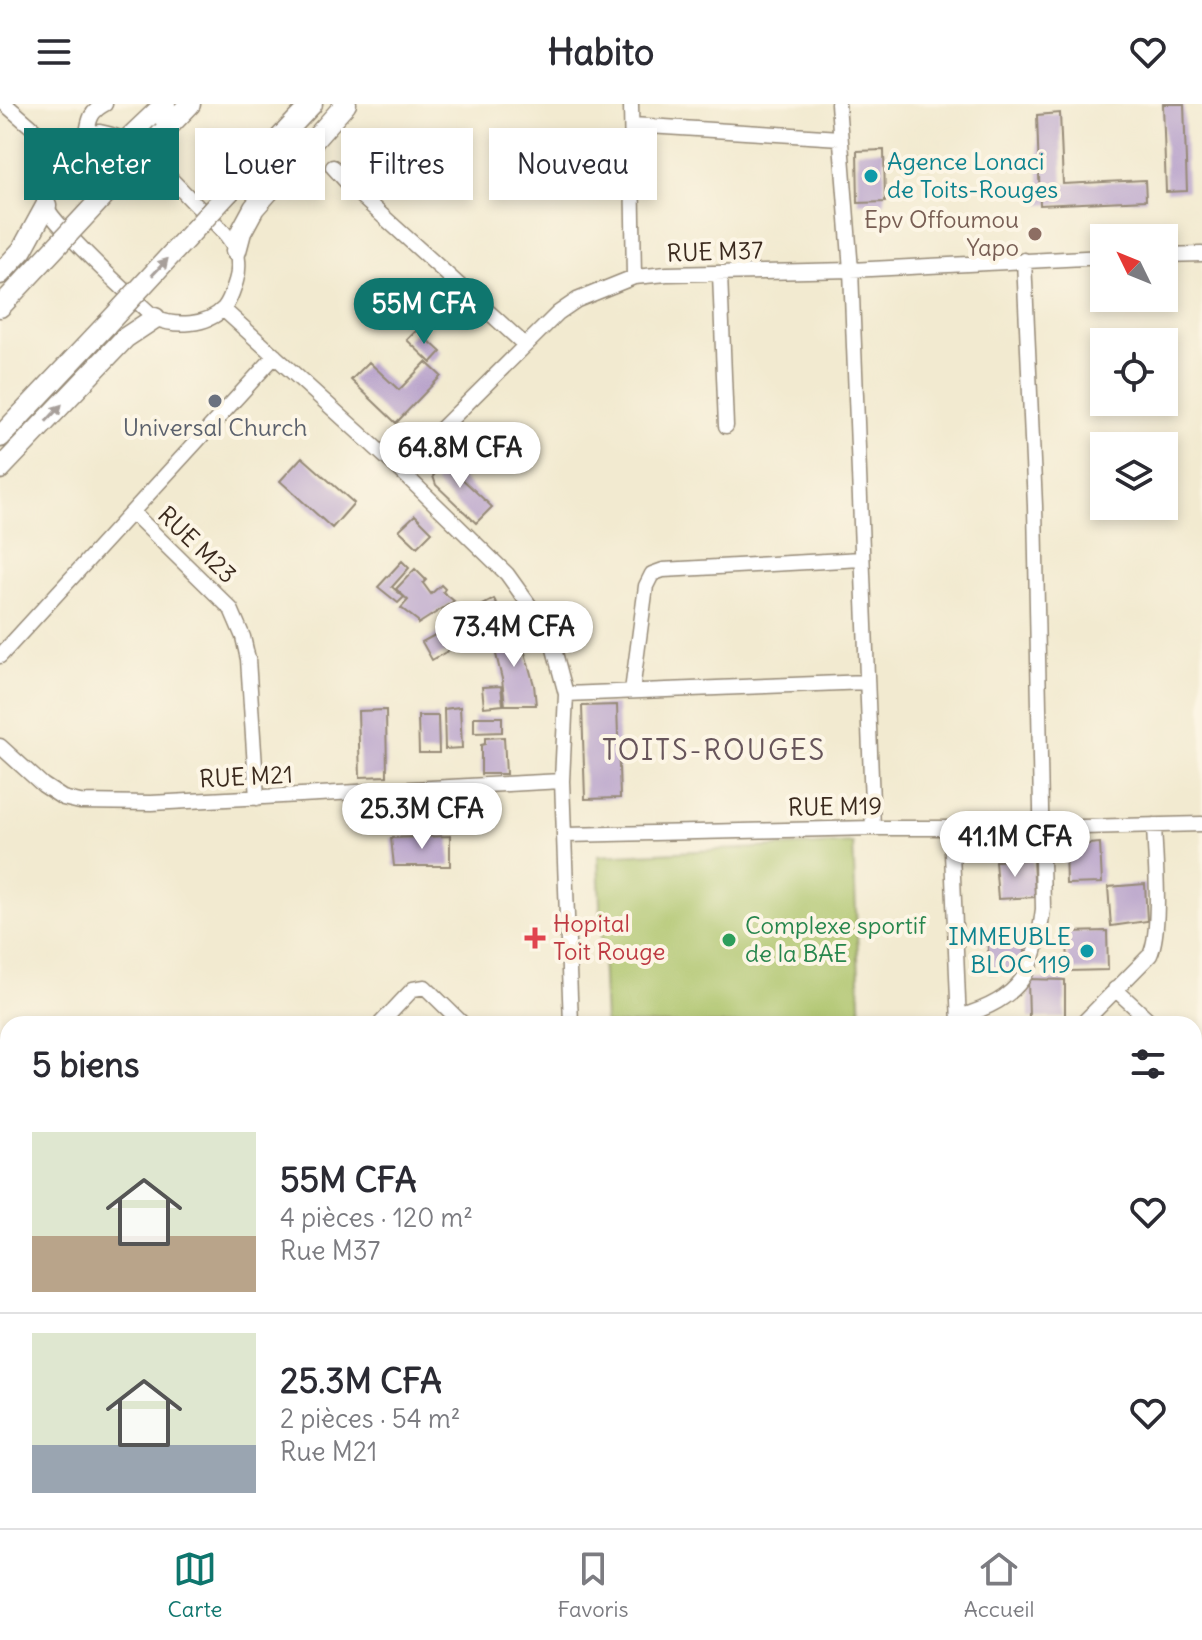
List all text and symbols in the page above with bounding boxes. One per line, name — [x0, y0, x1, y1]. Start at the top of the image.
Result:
icon: menu — [32, 30, 76, 74]
text: Habito — [548, 30, 654, 75]
icon: heart — [1126, 30, 1170, 74]
chip: Acheter — [24, 128, 179, 200]
chip: Louer — [195, 128, 325, 200]
chip: Filtres — [341, 128, 473, 200]
chip: Nouveau — [489, 128, 657, 200]
place label: Agence Lonaci de Toits-Rouges — [887, 146, 1058, 204]
marker: Agence Lonaci de Toits-Rouges — [862, 167, 880, 185]
place label: Epv Offoumou Yapo — [864, 204, 1019, 262]
north arrow — [1090, 224, 1178, 312]
map controls — [1090, 224, 1178, 520]
marker: Epv Offoumou Yapo — [1026, 225, 1044, 243]
street label: RUE M37 — [666, 234, 764, 268]
one-way arrow — [151, 258, 169, 277]
pin: 55M CFA — [350, 278, 498, 346]
text: 55M CFA — [372, 287, 476, 320]
button: locate — [1090, 328, 1178, 416]
marker: Universal Church — [206, 392, 224, 410]
one-way arrow — [44, 404, 62, 423]
place label: Universal Church — [123, 412, 307, 442]
pin: 64.8M CFA — [368, 422, 552, 490]
text: 64.8M CFA — [398, 431, 522, 464]
button: layers — [1090, 432, 1178, 520]
street label: RUE M23 — [152, 500, 243, 589]
pin: 73.4M CFA — [422, 601, 606, 669]
text: 73.4M CFA — [453, 610, 575, 643]
district label: TOITS-ROUGES — [602, 732, 826, 768]
street label: RUE M21 — [198, 759, 293, 793]
pin: 25.3M CFA — [330, 783, 514, 851]
street label: RUE M19 — [788, 790, 882, 822]
text: 25.3M CFA — [360, 792, 484, 825]
pin: 41.1M CFA — [923, 811, 1107, 879]
text: 41.1M CFA — [958, 820, 1072, 853]
place label: Hopital Toit Rouge — [553, 908, 665, 966]
place label: Complexe sportif de la BAE — [745, 910, 927, 968]
place label: IMMEUBLE BLOC 119 — [948, 921, 1071, 979]
marker: Hopital Toit Rouge — [524, 927, 546, 949]
marker: Complexe sportif de la BAE — [720, 931, 738, 949]
marker: IMMEUBLE BLOC 119 — [1078, 942, 1096, 960]
icon: filters — [1126, 1042, 1170, 1086]
text: 5 biens — [32, 1043, 140, 1086]
text: 55M CFA — [280, 1158, 417, 1201]
icon: home — [96, 1164, 192, 1260]
icon: heart — [1126, 1190, 1170, 1234]
text: 4 pièces · 120 m² — [280, 1201, 473, 1234]
text: Rue M37 — [280, 1234, 380, 1267]
text: 25.3M CFA — [280, 1359, 442, 1402]
icon: home — [96, 1365, 192, 1461]
icon: heart — [1126, 1391, 1170, 1435]
text: 2 pièces · 54 m² — [280, 1402, 461, 1435]
text: Rue M21 — [280, 1435, 377, 1468]
tab: Carte — [168, 1547, 222, 1623]
tab: Favoris — [558, 1547, 629, 1623]
tab: Accueil — [964, 1547, 1034, 1623]

